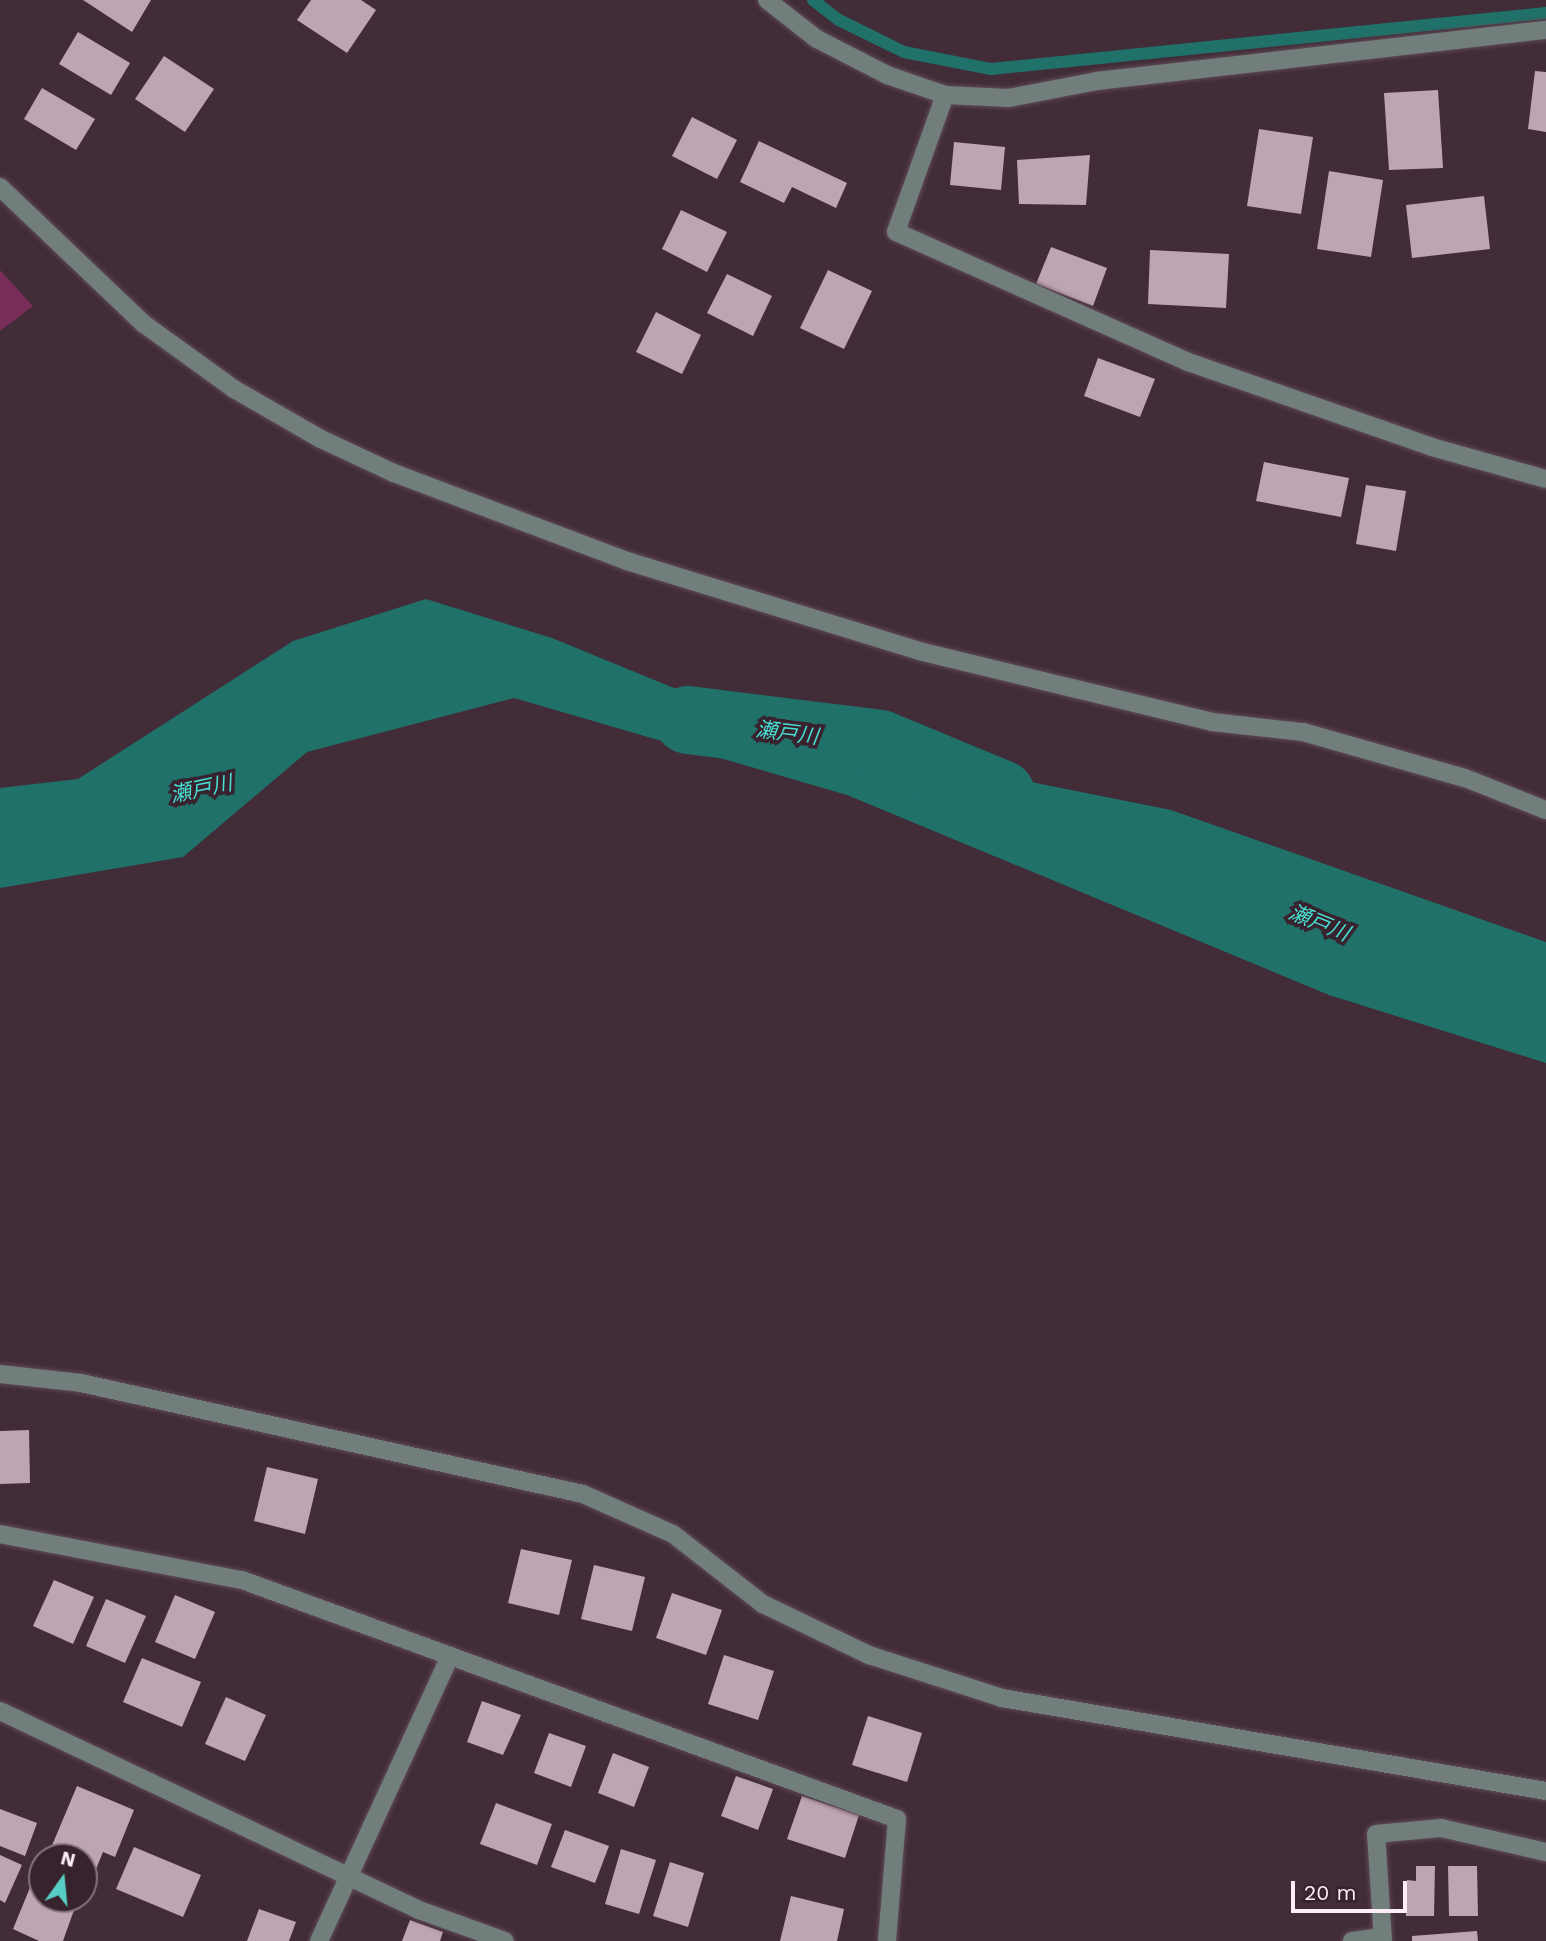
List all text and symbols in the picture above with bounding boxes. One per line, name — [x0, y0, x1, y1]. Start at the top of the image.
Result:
water label: 瀬戸川 — [754, 717, 820, 749]
water label: 瀬戸川 — [168, 770, 234, 808]
water label: 瀬戸川 — [1285, 900, 1353, 946]
north arrow — [28, 1843, 98, 1913]
text: N — [58, 1846, 78, 1872]
scale bar — [1294, 1868, 1410, 1912]
text: 20 m — [1304, 1880, 1356, 1905]

